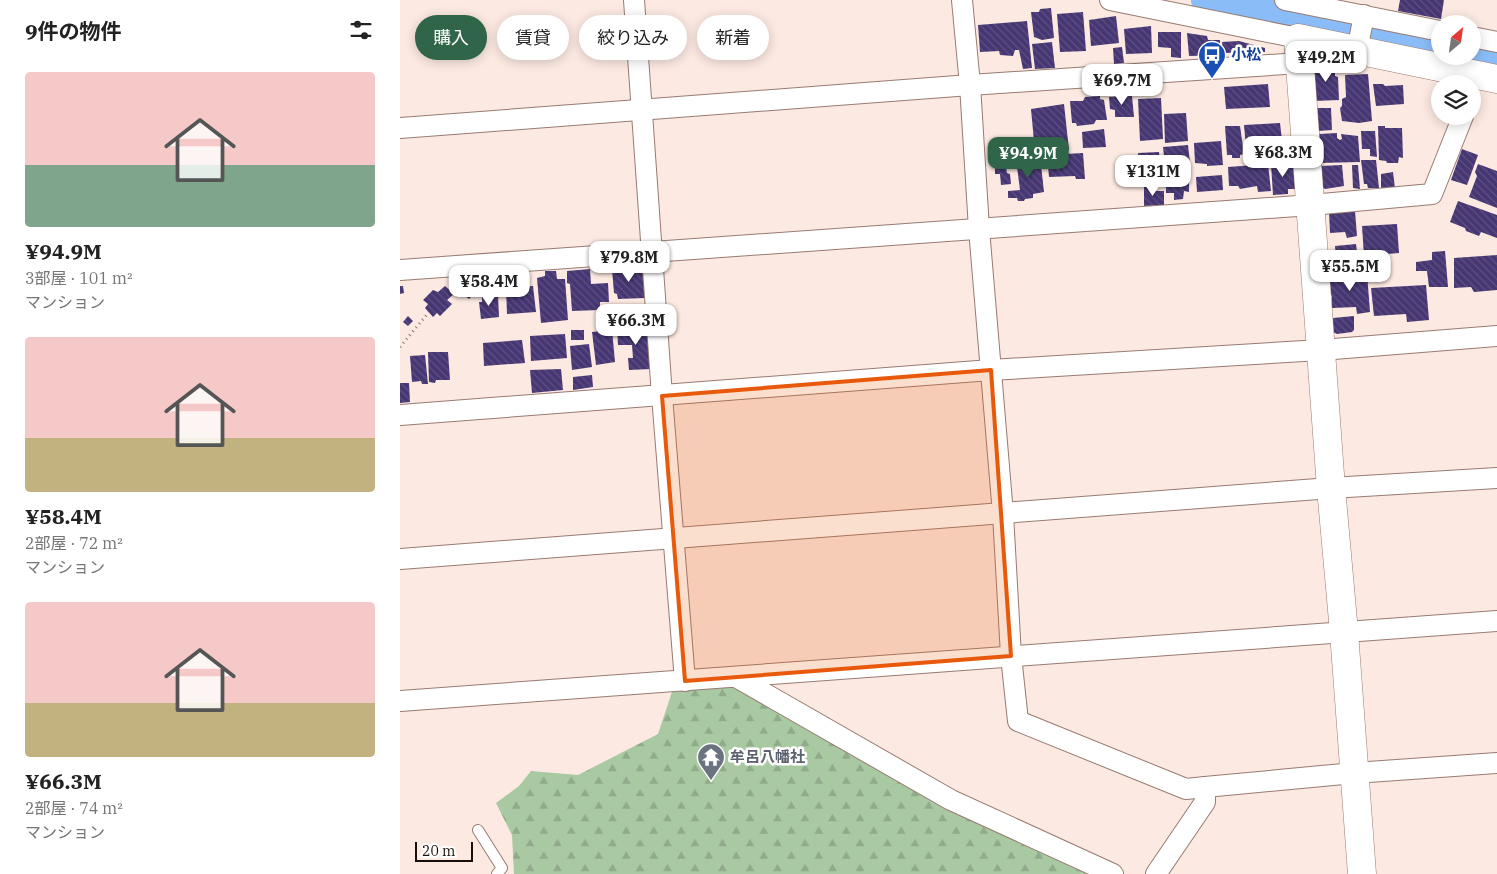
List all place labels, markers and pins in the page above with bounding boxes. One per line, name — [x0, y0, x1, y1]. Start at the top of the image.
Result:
bus stop icon: 小松 — [1197, 40, 1227, 79]
pin: ¥49.2M — [1285, 41, 1367, 83]
place label: 小松 — [1231, 45, 1261, 64]
pin: ¥69.7M — [1081, 64, 1163, 106]
pin: ¥94.9M — [987, 136, 1069, 179]
pin: ¥68.3M — [1242, 136, 1324, 178]
pin: ¥131M — [1118, 154, 1188, 197]
pin: ¥79.8M — [588, 240, 670, 283]
pin: ¥55.5M — [1309, 250, 1391, 292]
pin: ¥58.4M — [448, 264, 530, 307]
pin: ¥66.3M — [595, 304, 677, 346]
temple icon: 牟呂八幡社 — [696, 742, 726, 781]
place label: 牟呂八幡社 — [730, 747, 805, 766]

